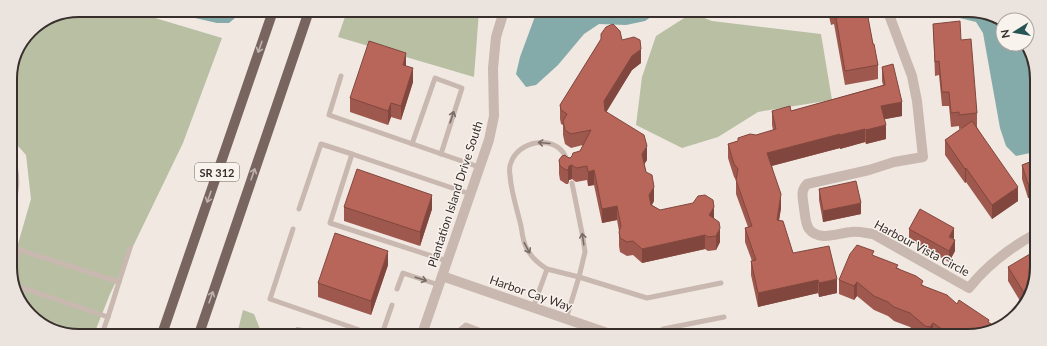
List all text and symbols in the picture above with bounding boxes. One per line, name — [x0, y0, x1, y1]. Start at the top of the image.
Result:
north arrow — [995, 12, 1035, 52]
text: N — [998, 29, 1012, 39]
one-way arrow — [256, 41, 263, 54]
one-way arrow — [449, 110, 456, 123]
street label: Plantation Island Drive South — [424, 119, 486, 269]
one-way arrow — [538, 140, 551, 147]
road number: SR 312 — [195, 163, 239, 181]
one-way arrow — [250, 168, 257, 181]
one-way arrow — [205, 190, 212, 203]
street label: Harbour Vista Circle — [872, 217, 972, 279]
one-way arrow — [579, 233, 587, 246]
one-way arrow — [524, 242, 532, 254]
street label: Harbor Cay Way — [488, 272, 575, 314]
one-way arrow — [414, 276, 427, 283]
one-way arrow — [208, 291, 215, 304]

